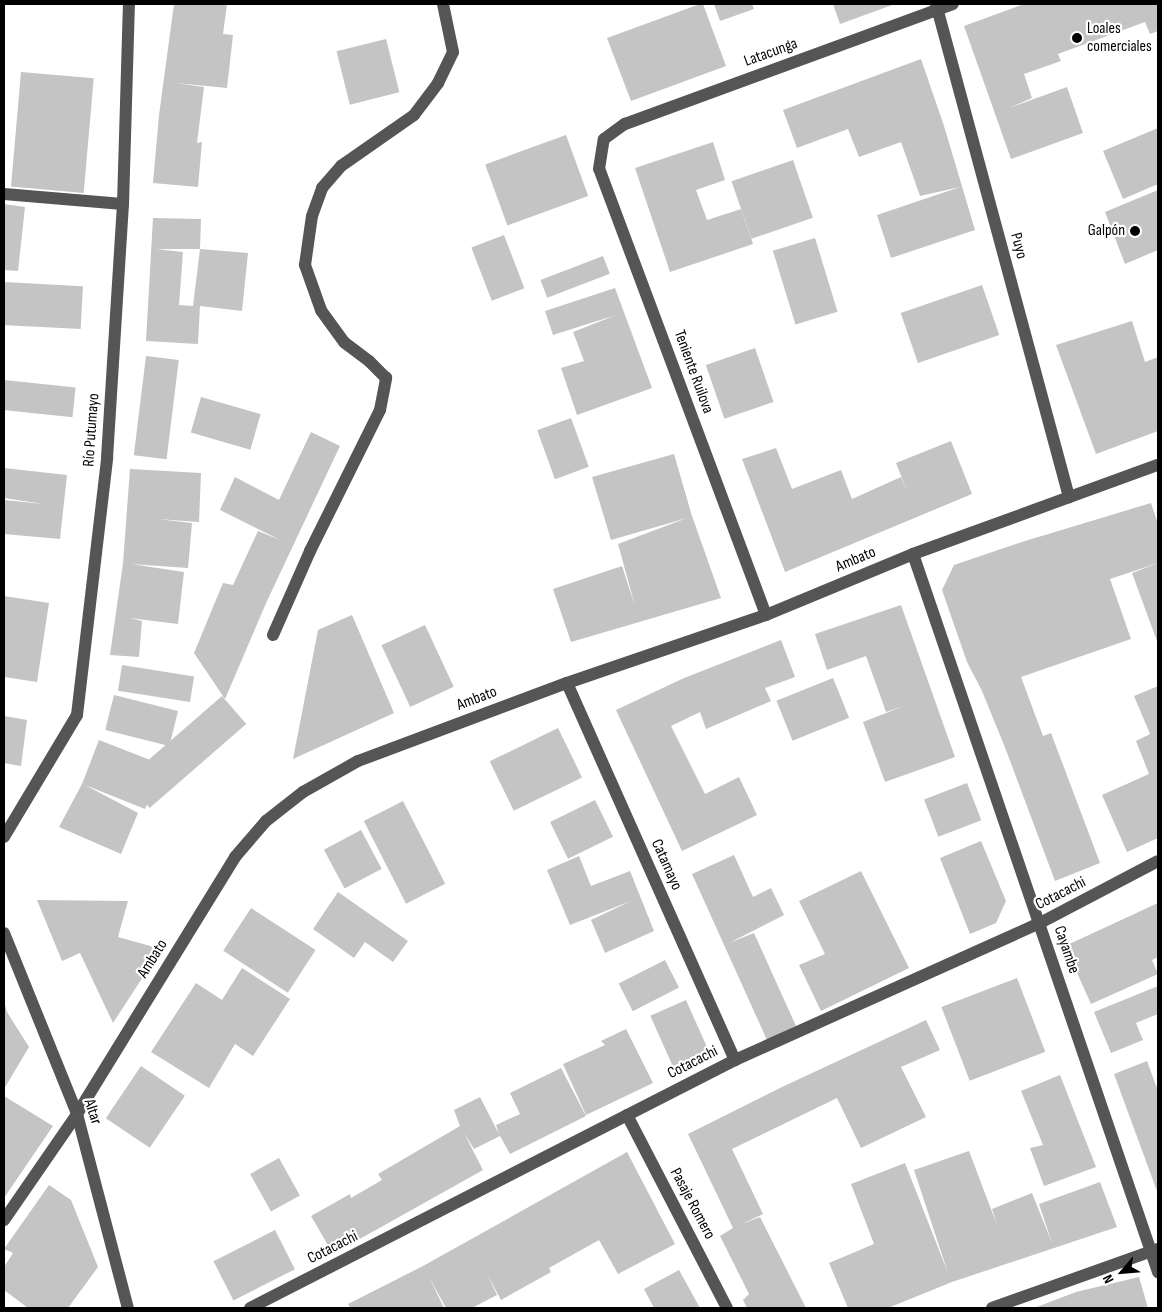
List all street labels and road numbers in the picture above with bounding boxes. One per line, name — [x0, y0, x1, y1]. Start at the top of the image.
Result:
street label: Latacunga — [742, 35, 800, 71]
street label: Puyo — [1005, 231, 1031, 261]
street label: Teniente Ruilova — [669, 328, 717, 416]
street label: Río Putumayo — [80, 393, 104, 467]
street label: Ambato — [833, 543, 879, 577]
street label: Ambato — [454, 683, 500, 715]
street label: Catamayo — [646, 837, 686, 893]
street label: Cotacachi — [1033, 873, 1089, 915]
street label: Cayambe — [1049, 924, 1083, 976]
street label: Ambato — [134, 936, 172, 982]
street label: Cotacachi — [665, 1042, 721, 1084]
street label: Altar — [79, 1097, 105, 1127]
street label: Pasaje Romero — [665, 1165, 719, 1243]
street label: Cotacachi — [305, 1227, 361, 1269]

